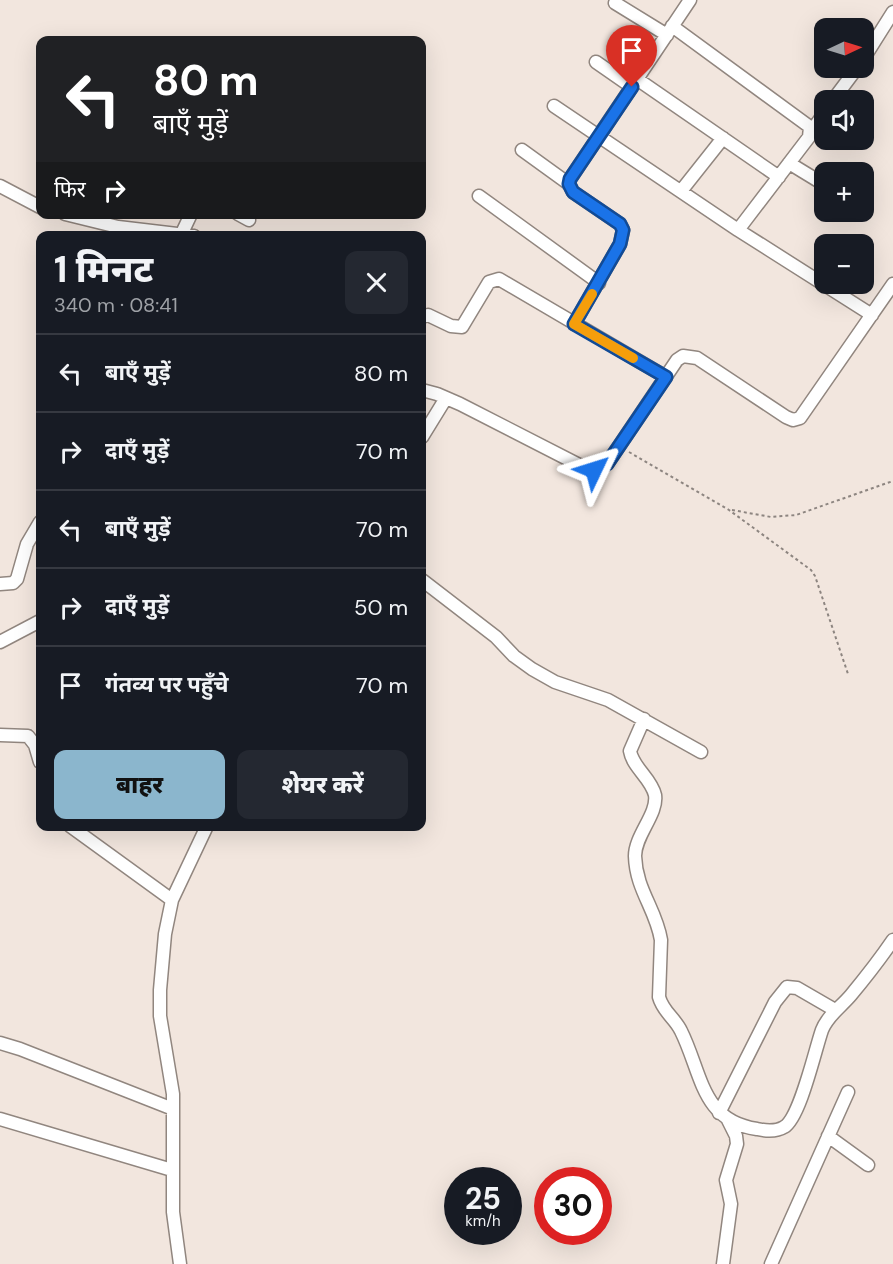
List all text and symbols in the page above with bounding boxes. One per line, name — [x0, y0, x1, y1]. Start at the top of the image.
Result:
north arrow — [814, 18, 874, 78]
map controls — [814, 18, 874, 294]
pin — [606, 25, 657, 87]
icon: arrive — [615, 34, 648, 67]
text: 80 m — [153, 53, 259, 108]
icon: left — [54, 60, 132, 138]
button: sound — [814, 90, 874, 150]
text: बाएँ मुड़ें — [153, 106, 228, 141]
button: + — [814, 162, 874, 222]
icon: right — [98, 174, 131, 207]
text: फिर — [54, 175, 86, 204]
button: − — [814, 234, 874, 294]
text: 1 मिनट — [54, 246, 153, 293]
button: close — [345, 251, 408, 314]
text: 340 m · 08:41 — [54, 292, 178, 318]
icon: left — [54, 357, 87, 390]
text: बाएँ मुड़ें — [105, 358, 171, 387]
text: 80 m — [354, 359, 408, 388]
icon: right — [54, 435, 87, 468]
text: दाएँ मुड़ें — [105, 436, 169, 465]
text: 70 m — [356, 437, 408, 466]
position arrow — [562, 438, 626, 502]
icon: left — [54, 513, 87, 546]
text: बाएँ मुड़ें — [105, 514, 171, 543]
text: 70 m — [356, 515, 408, 544]
icon: right — [54, 591, 87, 624]
text: दाएँ मुड़ें — [105, 592, 169, 621]
text: 50 m — [354, 593, 408, 622]
icon: arrive — [54, 669, 87, 702]
text: गंतव्य पर पहुँचे — [105, 670, 228, 699]
text: 70 m — [356, 671, 408, 700]
button: बाहर — [54, 750, 225, 819]
button: शेयर करें — [237, 750, 408, 819]
speed limit sign: 30 — [534, 1167, 612, 1245]
text: 25 — [465, 1179, 501, 1218]
text: km/h — [465, 1211, 501, 1231]

